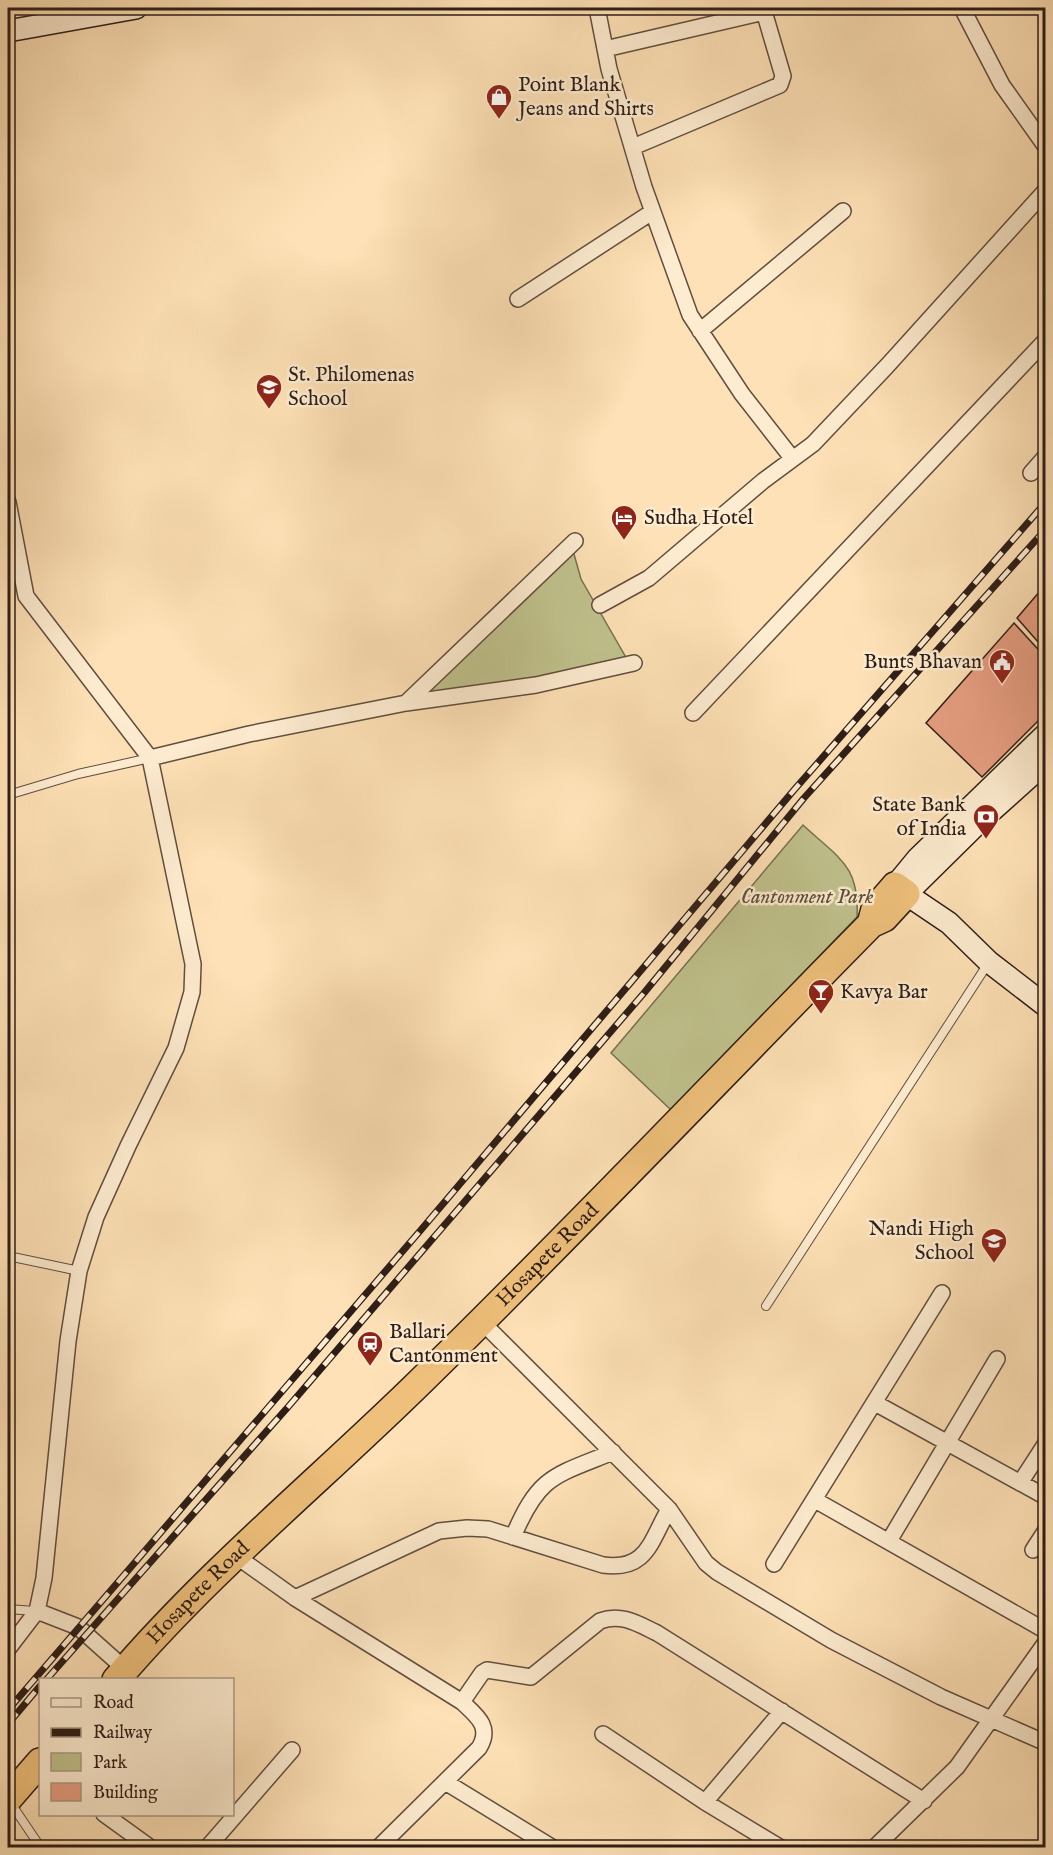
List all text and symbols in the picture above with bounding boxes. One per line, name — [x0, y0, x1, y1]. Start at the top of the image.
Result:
place label: Point Blank Jeans and Shirts — [516, 72, 654, 123]
shop icon: Point Blank Jeans and Shirts — [484, 82, 514, 120]
place label: St. Philomenas School — [288, 362, 414, 413]
school or university icon: St. Philomenas School — [254, 372, 284, 410]
hotel icon: Sudha Hotel — [609, 503, 639, 541]
place label: Sudha Hotel — [644, 505, 754, 532]
public building icon: Bunts Bhavan — [987, 647, 1017, 685]
place label: Bunts Bhavan — [863, 649, 982, 676]
place label: State Bank of India — [872, 792, 967, 843]
bank icon: State Bank of India — [971, 802, 1001, 840]
park label: Cantonment Park — [741, 884, 874, 911]
bar icon: Kavya Bar — [806, 977, 836, 1015]
place label: Kavya Bar — [840, 979, 928, 1006]
street label: Hosapete Road — [490, 1197, 605, 1313]
place label: Nandi High School — [869, 1216, 974, 1267]
school or university icon: Nandi High School — [979, 1226, 1009, 1264]
place label: Ballari Cantonment — [389, 1319, 498, 1370]
station icon: Ballari Cantonment — [355, 1329, 385, 1367]
street label: Hosapete Road — [141, 1535, 256, 1650]
legend — [39, 1678, 234, 1816]
text: Road — [93, 1692, 134, 1715]
text: Railway — [93, 1722, 152, 1745]
text: Park — [93, 1752, 128, 1775]
text: Building — [93, 1782, 158, 1805]

